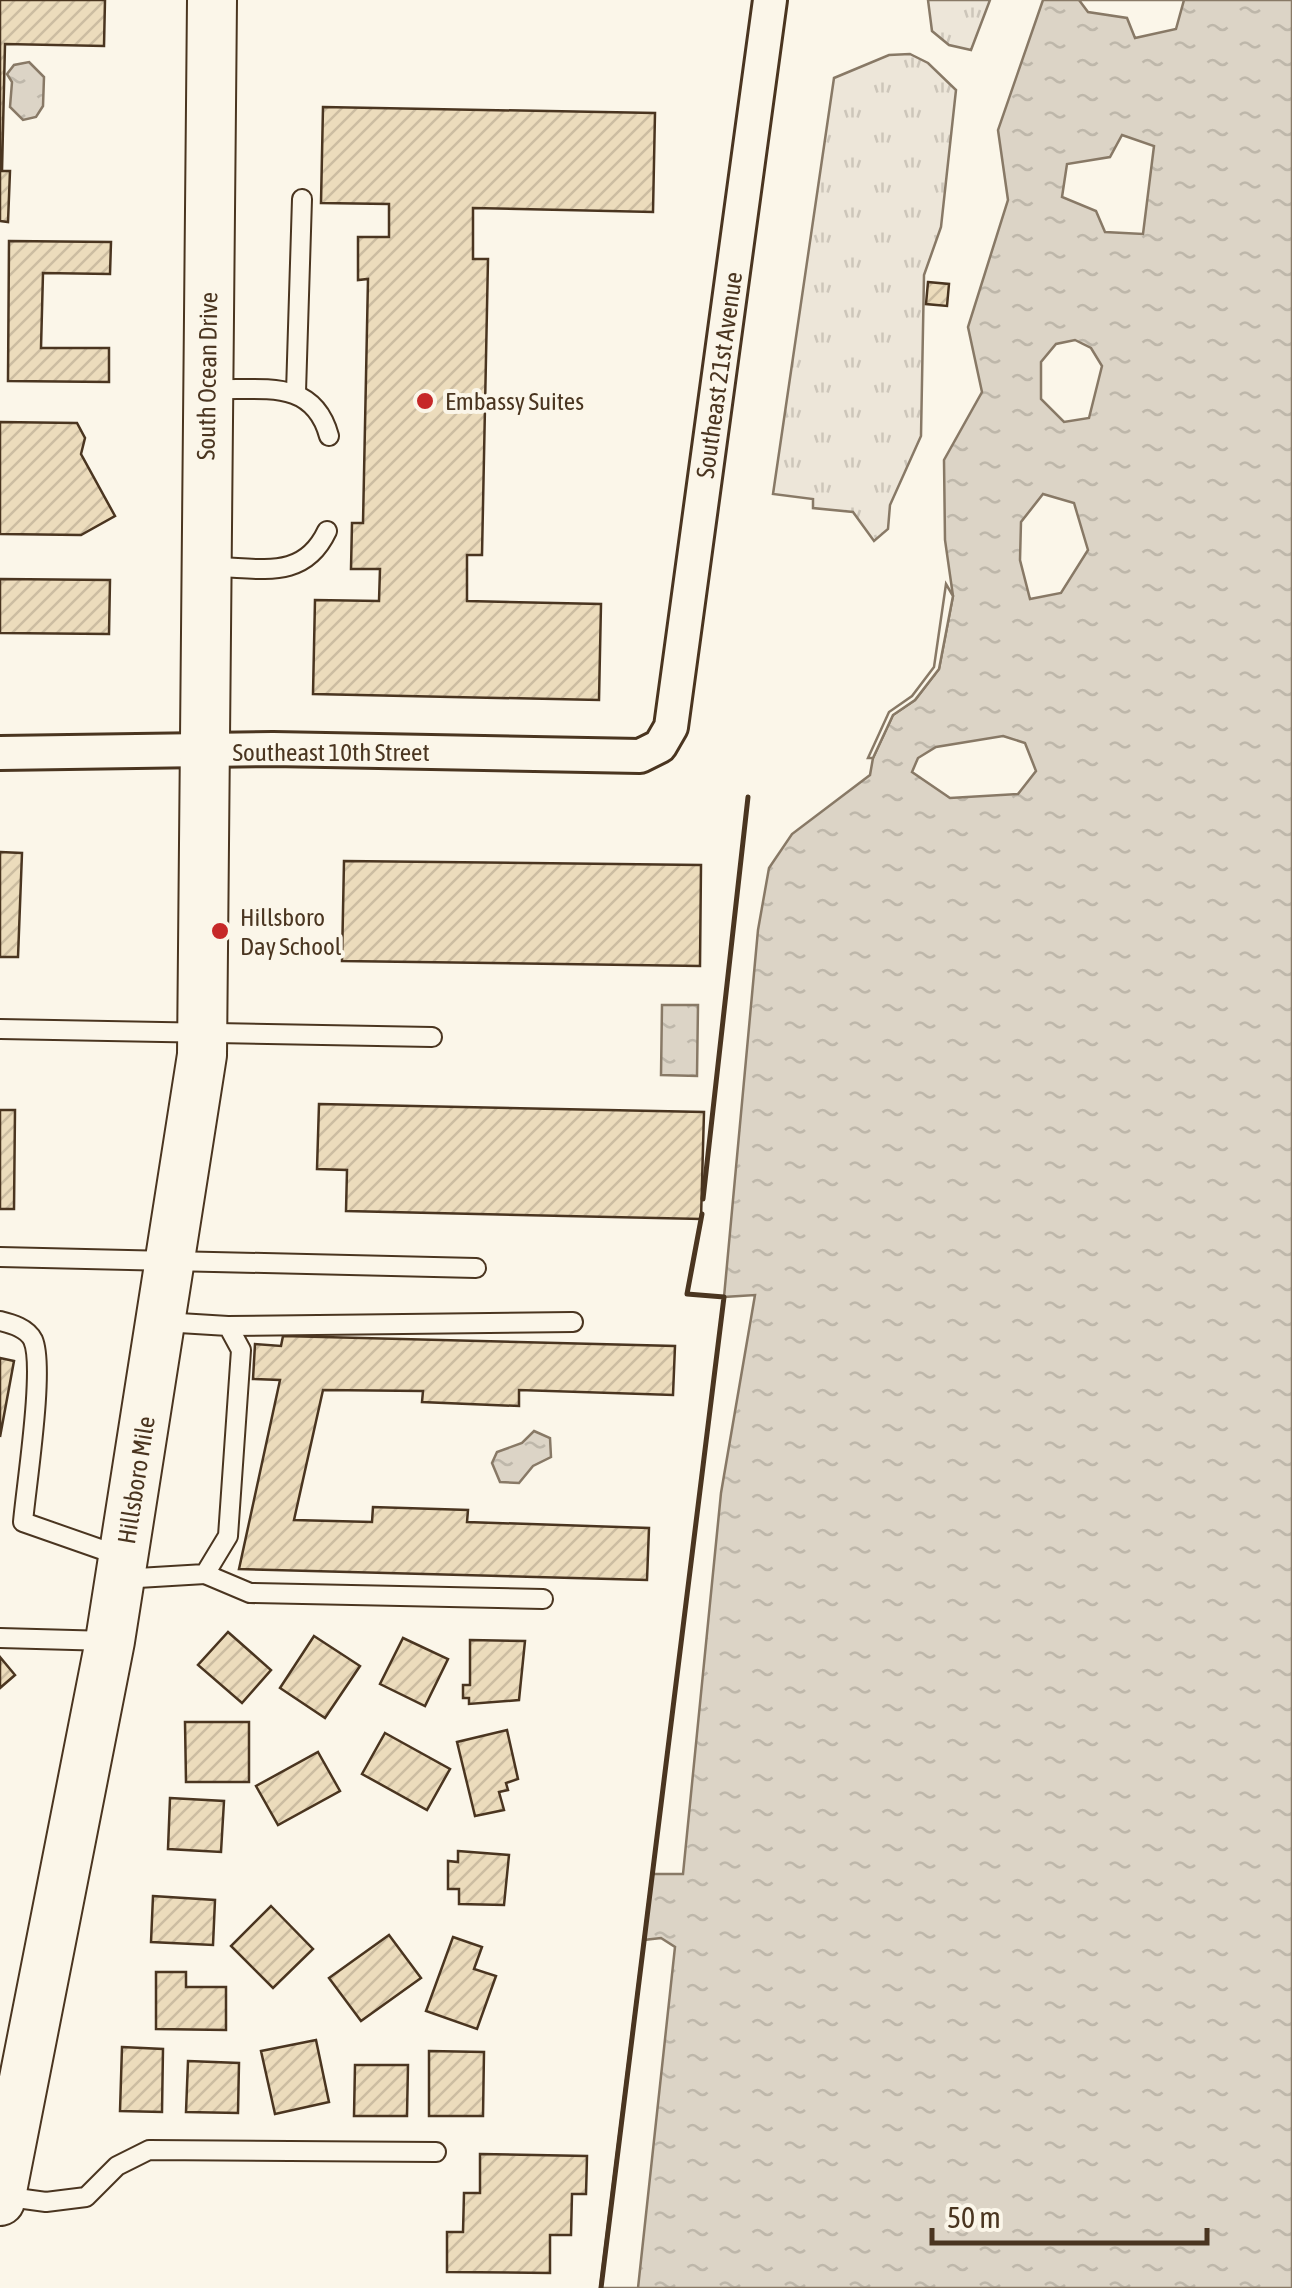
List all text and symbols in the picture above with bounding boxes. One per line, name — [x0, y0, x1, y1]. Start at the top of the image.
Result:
street label: Southeast 21st Avenue — [691, 270, 747, 480]
street label: South Ocean Drive — [192, 292, 222, 460]
place label: Embassy Suites — [445, 387, 584, 415]
marker: Embassy Suites — [414, 390, 436, 412]
street label: Southeast 10th Street — [232, 738, 430, 766]
place label: Hillsboro Day School — [240, 903, 342, 960]
marker: Hillsboro Day School — [209, 920, 231, 942]
street label: Hillsboro Mile — [112, 1414, 160, 1546]
scale bar — [932, 2183, 1207, 2245]
text: 50 m — [947, 2200, 1001, 2234]

